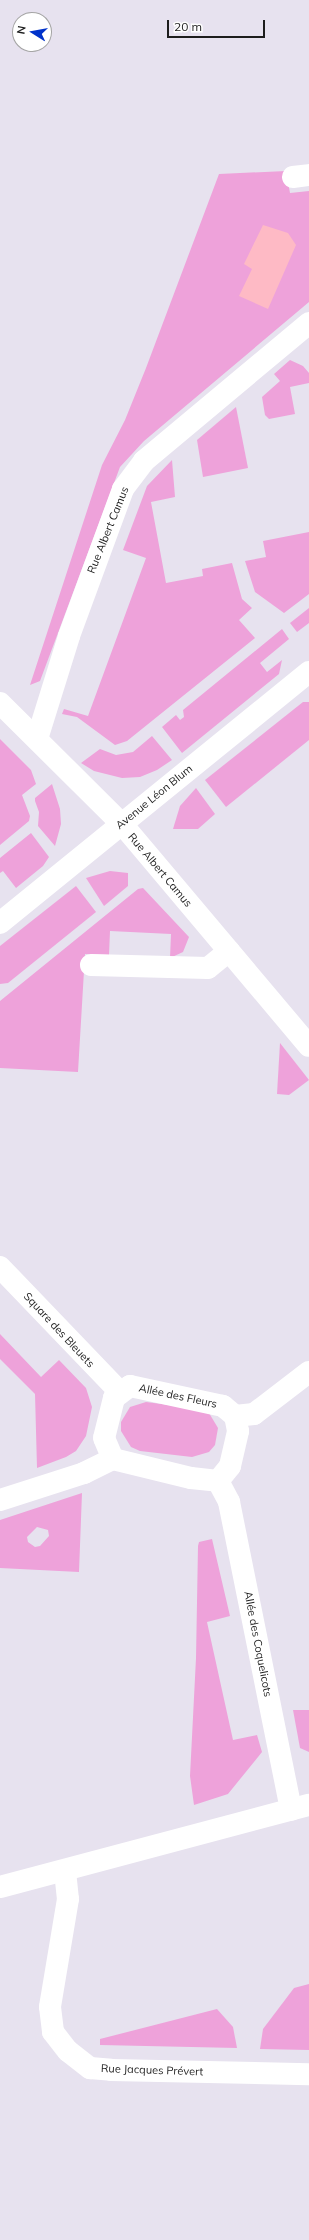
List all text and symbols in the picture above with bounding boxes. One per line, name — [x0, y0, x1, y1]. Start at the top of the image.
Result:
north arrow — [12, 12, 52, 52]
scale bar — [169, 12, 267, 38]
text: 20 m — [174, 19, 202, 34]
text: N — [14, 24, 29, 35]
street label: Rue Albert Camus — [85, 485, 131, 575]
street label: Avenue Léon Blum — [113, 762, 195, 832]
street label: Rue Albert Camus — [125, 830, 195, 910]
street label: Square des Bleuets — [21, 1290, 97, 1370]
street label: Allée des Fleurs — [138, 1381, 218, 1411]
street label: Allée des Coquelicots — [241, 1590, 275, 1698]
street label: Rue Jacques Prévert — [101, 2062, 203, 2078]

